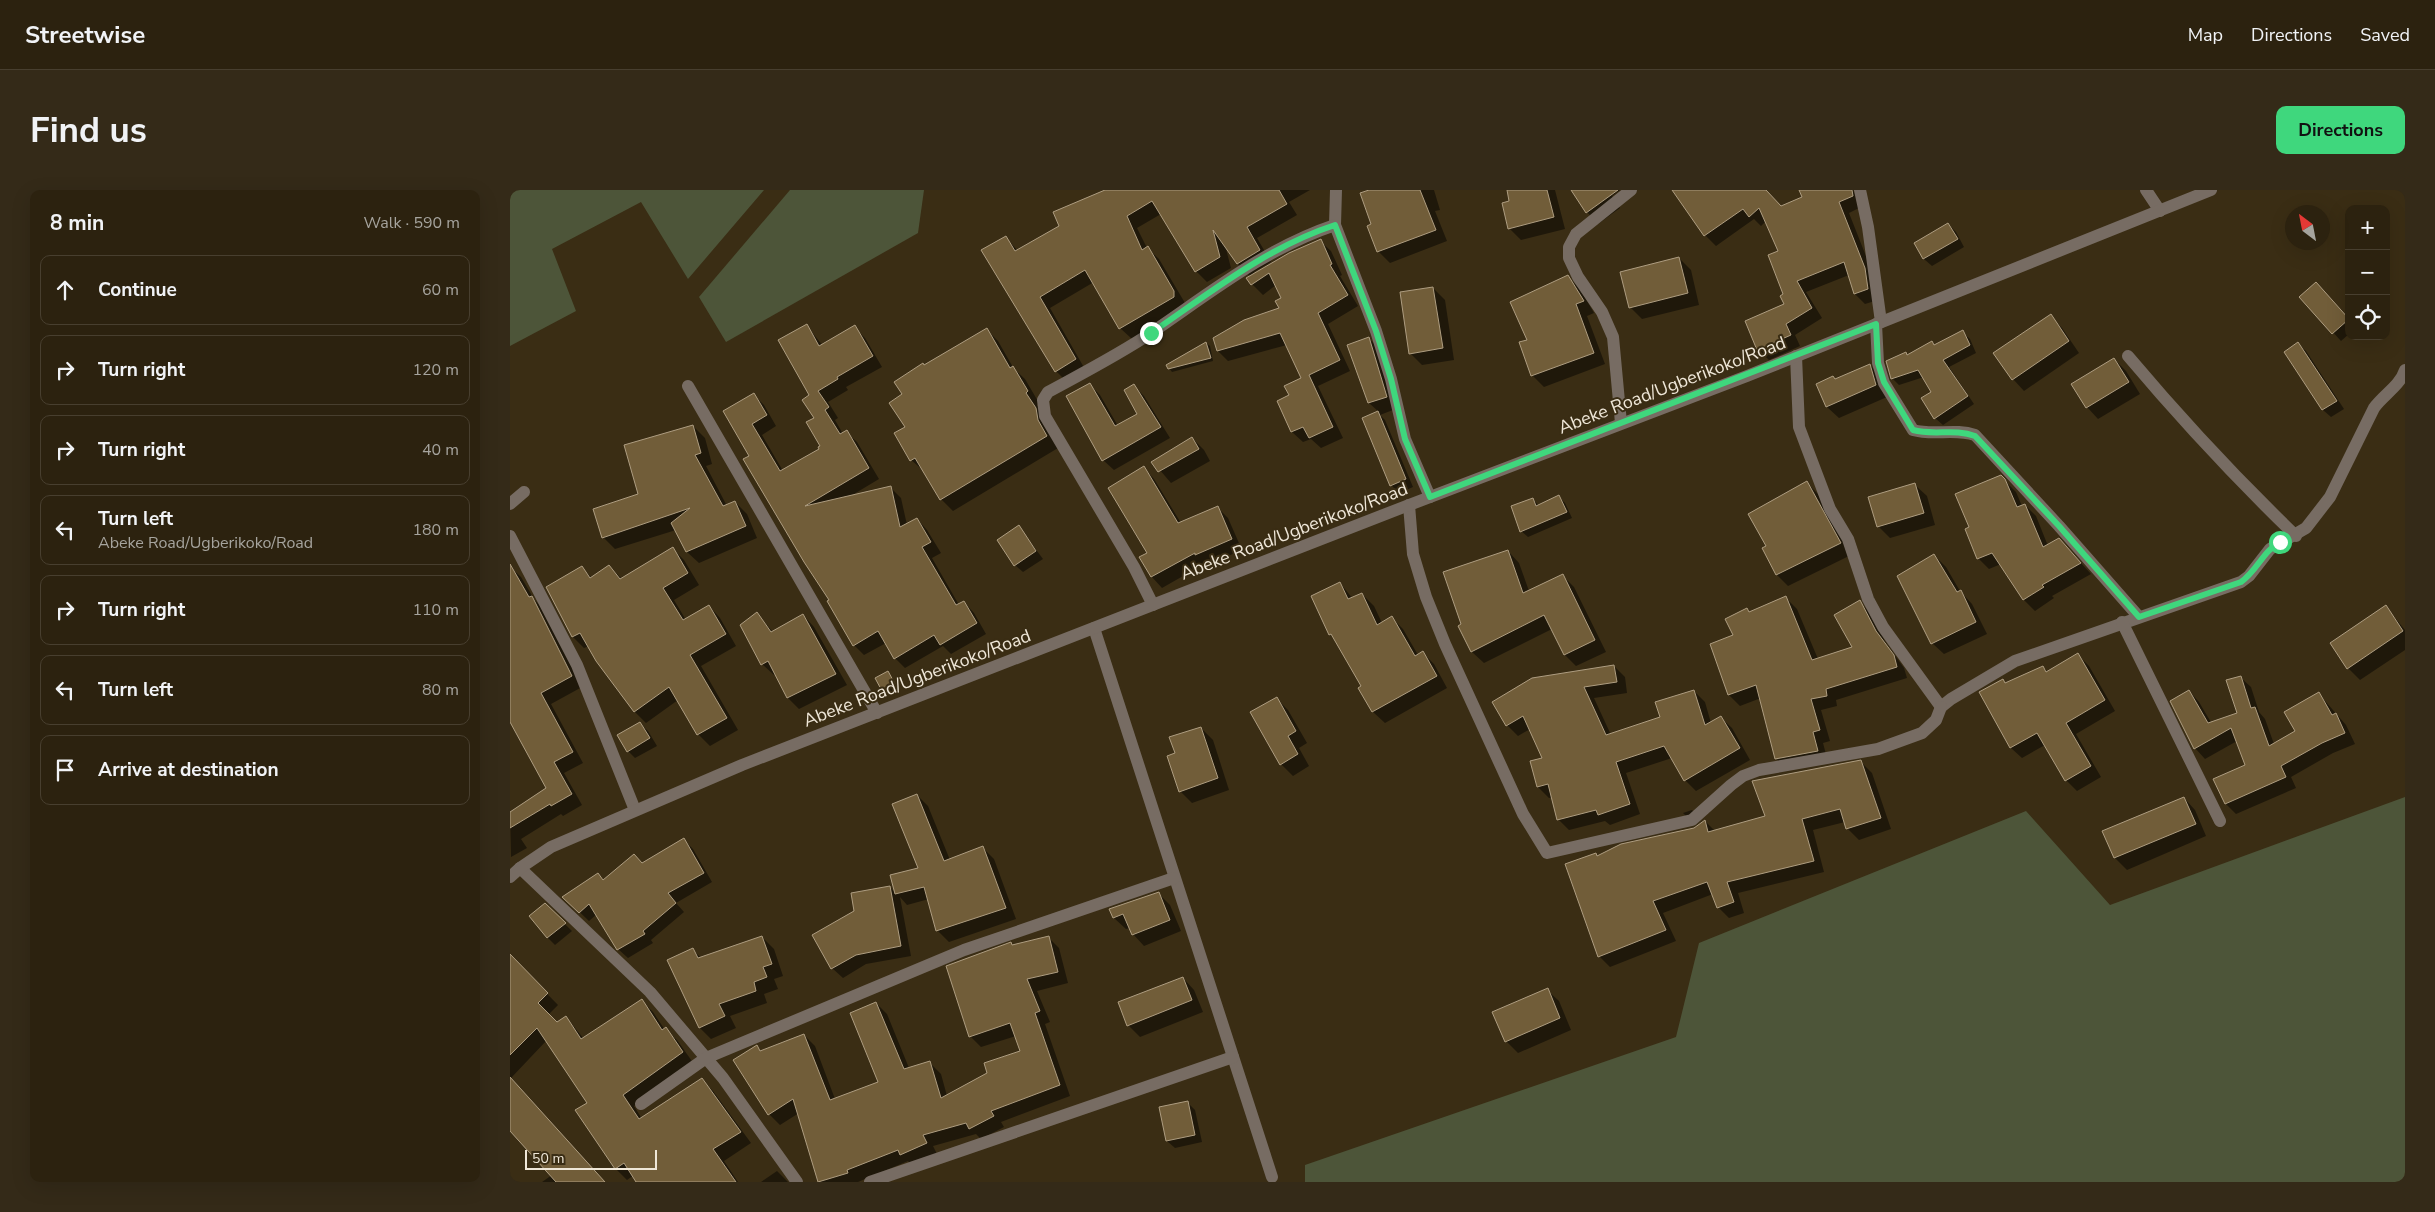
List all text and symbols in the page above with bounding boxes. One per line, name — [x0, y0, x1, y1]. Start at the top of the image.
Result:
text: Streetwise — [25, 19, 145, 51]
text: Map — [2188, 23, 2223, 47]
text: Directions — [2251, 23, 2332, 47]
text: Saved — [2360, 23, 2410, 47]
button: Directions — [2276, 106, 2405, 154]
text: Find us — [30, 107, 147, 154]
north arrow — [2285, 205, 2330, 250]
map controls — [2345, 205, 2390, 340]
button: + — [2345, 205, 2390, 250]
text: 8 min — [50, 209, 104, 237]
text: Walk · 590 m — [364, 212, 460, 234]
button: − — [2345, 250, 2390, 295]
icon: ahead — [51, 276, 79, 304]
text: Continue — [98, 277, 177, 303]
text: 60 m — [422, 279, 459, 301]
button: locate — [2345, 295, 2390, 340]
route end — [1140, 322, 1163, 345]
street label: Abeke Road/Ugberikoko/Road — [1555, 330, 1789, 440]
icon: right — [51, 356, 79, 384]
text: Turn right — [98, 357, 185, 383]
text: 120 m — [412, 359, 459, 381]
icon: right — [51, 436, 79, 464]
text: Turn right — [98, 437, 185, 463]
text: 40 m — [422, 439, 459, 461]
street label: Abeke Road/Ugberikoko/Road — [1177, 476, 1411, 586]
text: Turn left — [98, 506, 173, 532]
icon: left — [51, 516, 79, 544]
text: 180 m — [412, 519, 459, 541]
route start — [2269, 531, 2292, 554]
text: Abeke Road/Ugberikoko/Road — [98, 532, 313, 554]
icon: right — [51, 596, 79, 624]
text: Turn right — [98, 597, 185, 623]
text: 110 m — [412, 599, 459, 621]
street label: Abeke Road/Ugberikoko/Road — [800, 623, 1034, 733]
icon: left — [51, 676, 79, 704]
text: Turn left — [98, 677, 173, 703]
text: 80 m — [422, 679, 459, 701]
icon: arrive — [51, 756, 79, 784]
text: Arrive at destination — [98, 757, 279, 783]
scale bar — [525, 1147, 658, 1170]
text: 50 m — [532, 1149, 564, 1168]

